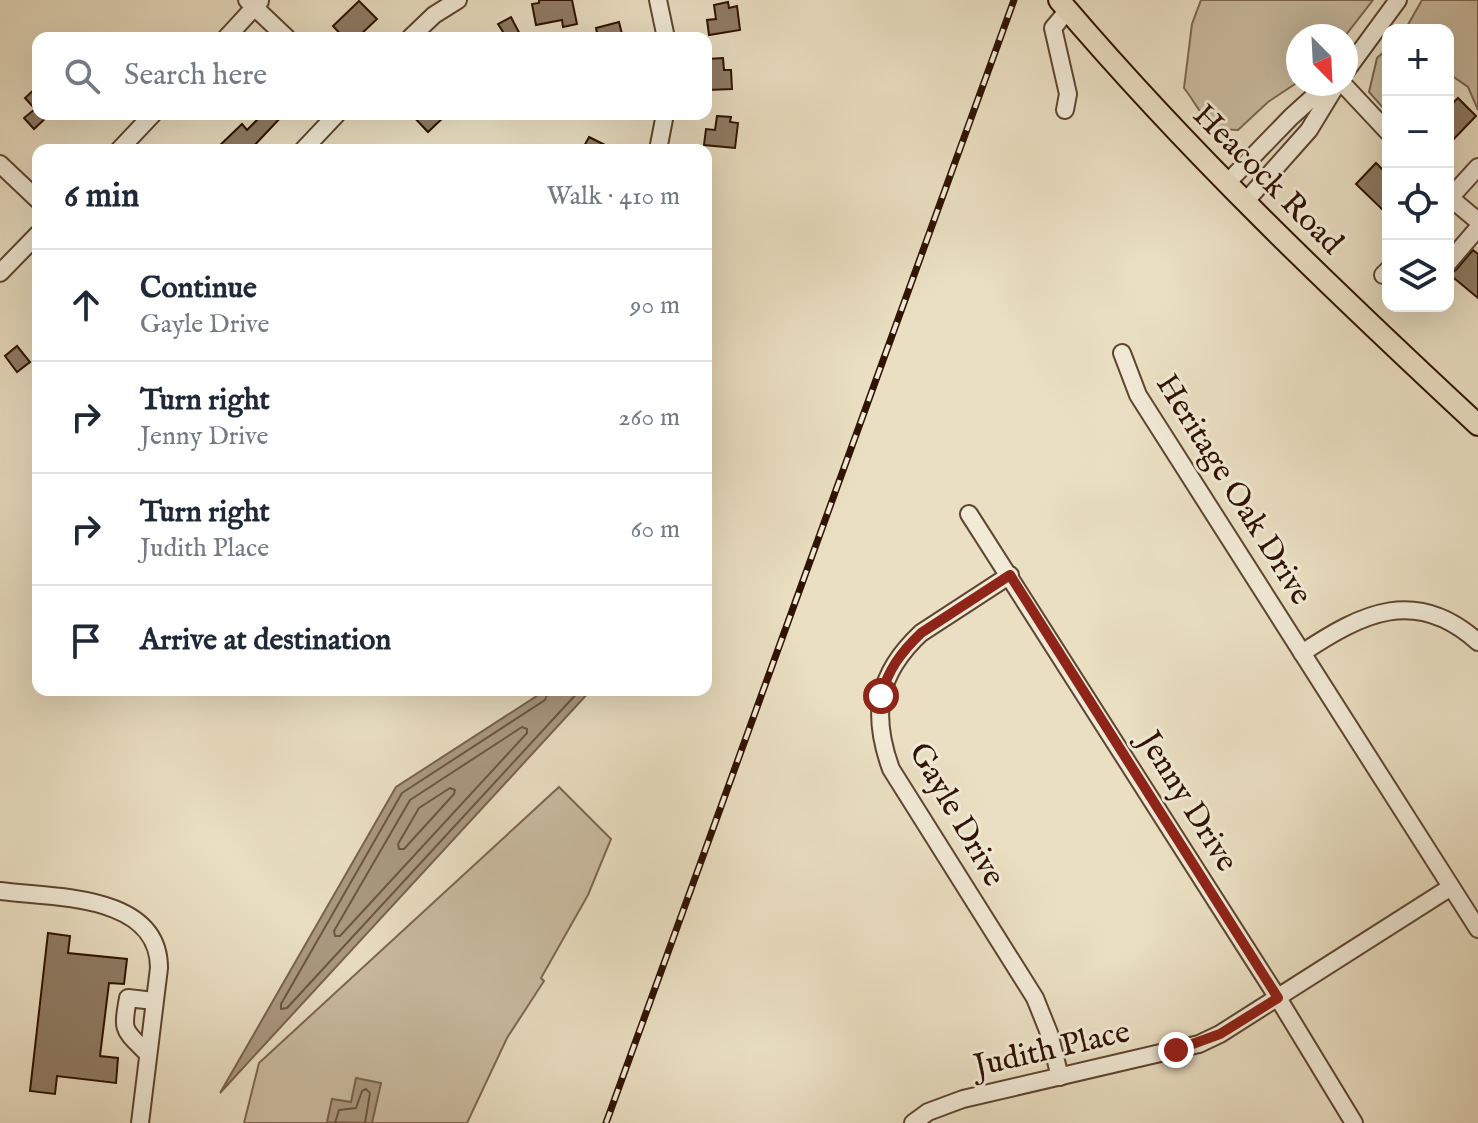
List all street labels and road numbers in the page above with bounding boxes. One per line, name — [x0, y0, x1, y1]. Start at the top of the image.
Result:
street label: Heacock Road — [1183, 96, 1352, 265]
street label: Heritage Oak Drive — [1145, 367, 1321, 613]
street label: Jenny Drive — [1126, 722, 1246, 880]
street label: Gayle Drive — [898, 736, 1014, 894]
street label: Judith Place — [967, 1012, 1134, 1089]

